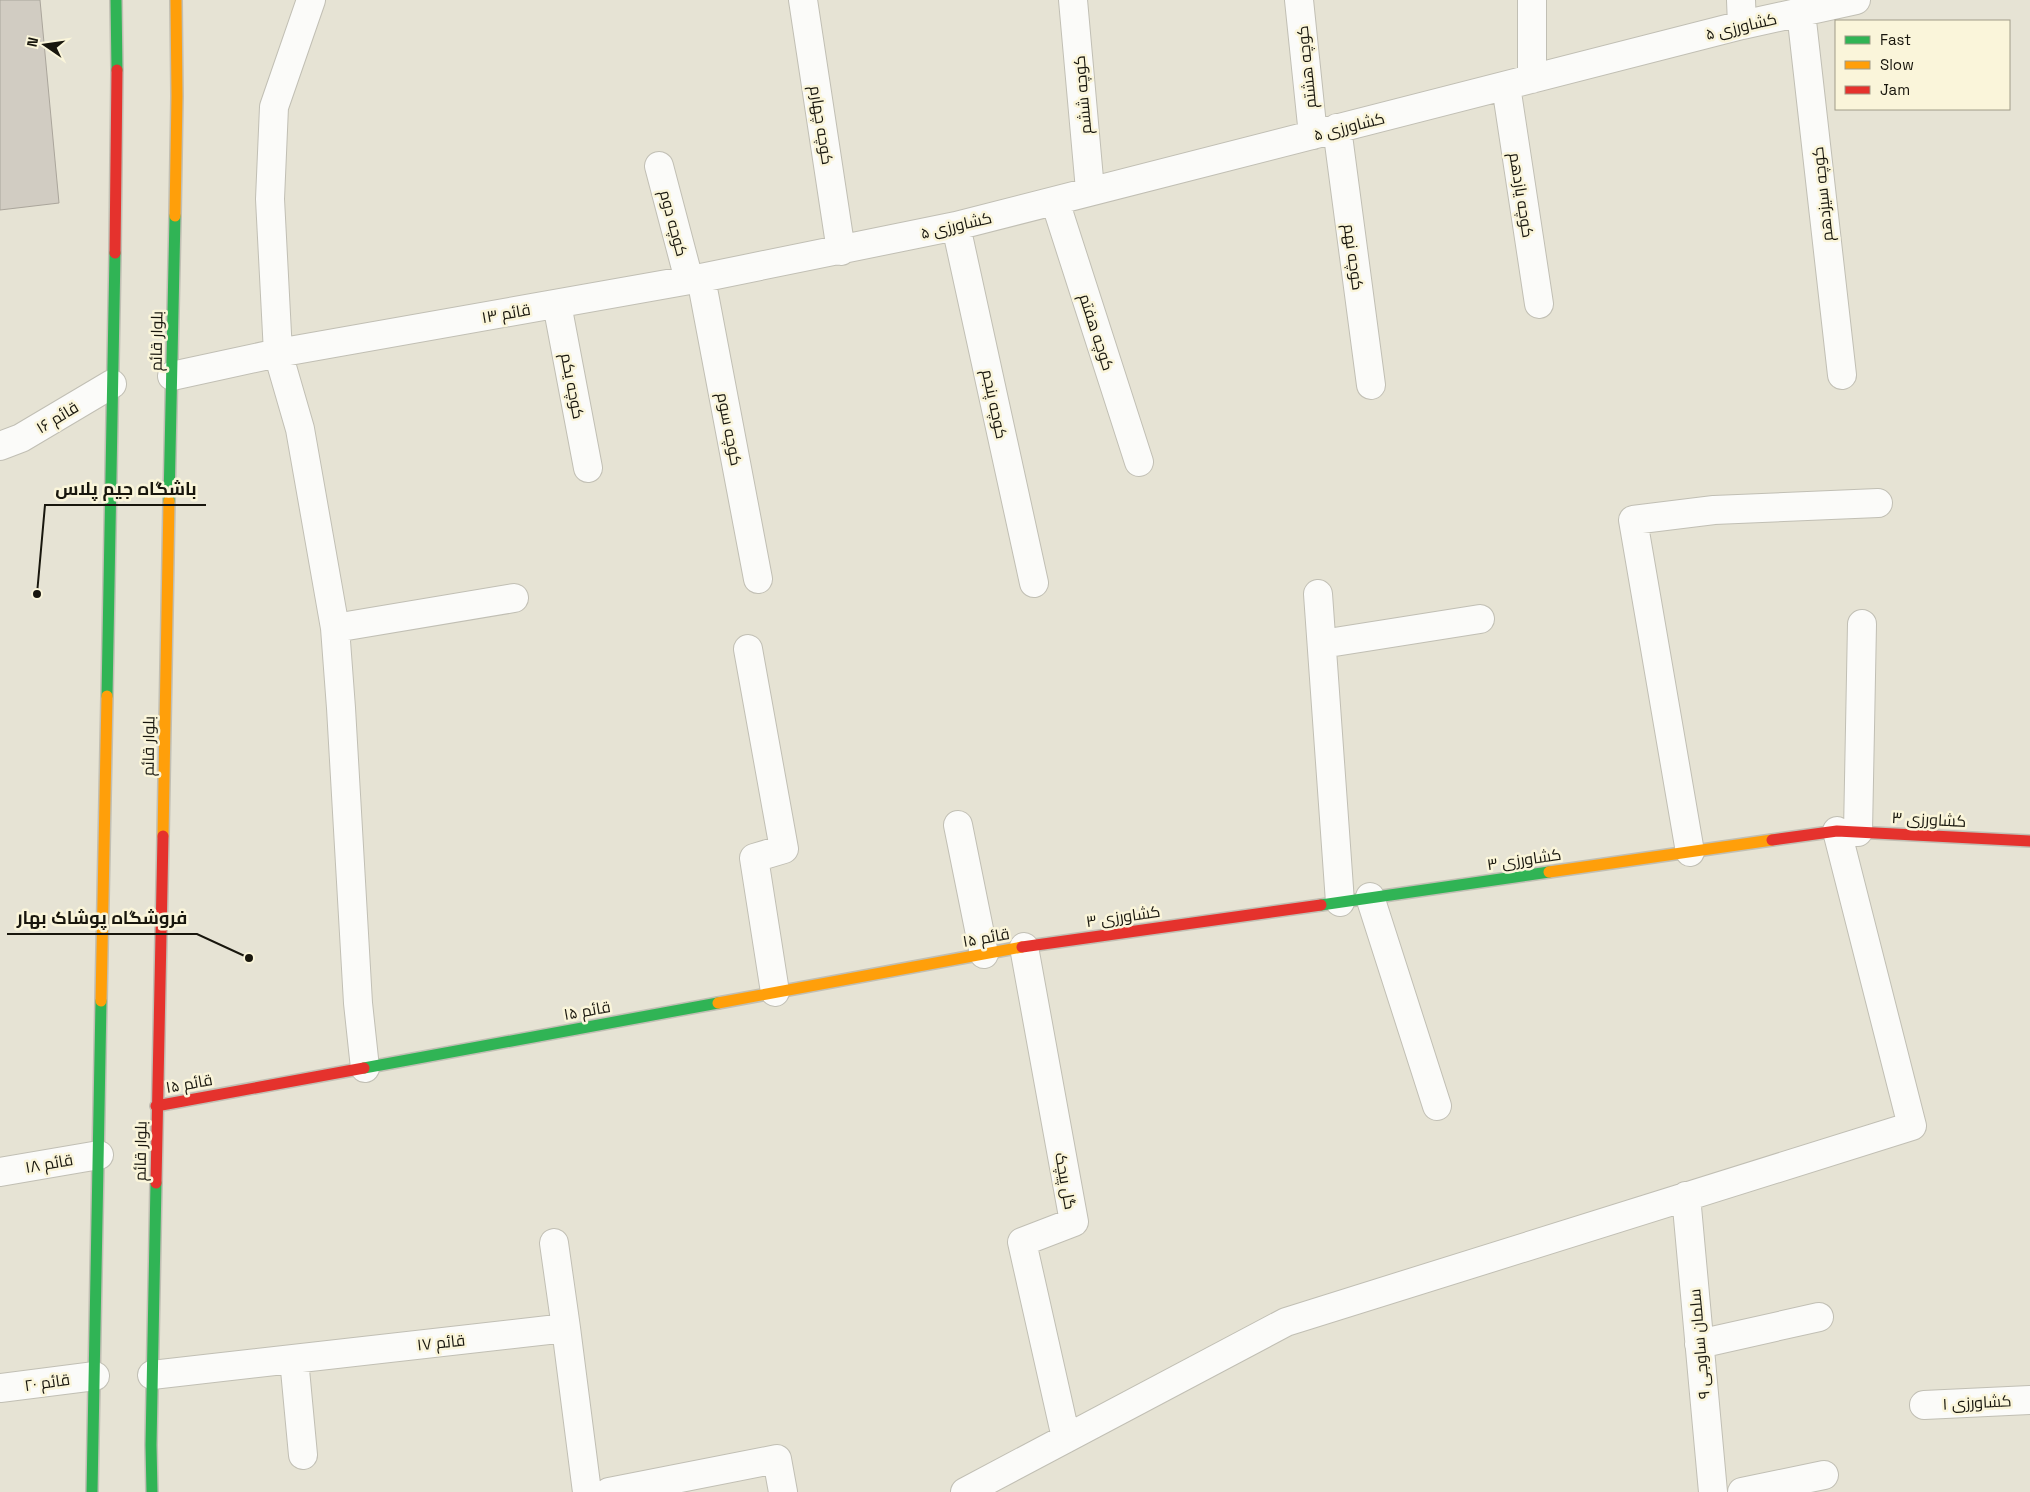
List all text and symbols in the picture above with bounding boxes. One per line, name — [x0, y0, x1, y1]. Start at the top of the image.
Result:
street label: کشاورزی ۵ — [1703, 8, 1779, 45]
north arrow — [20, 20, 70, 70]
legend — [1835, 20, 2010, 110]
street label: کوچه هشتم — [1292, 24, 1322, 109]
text: Fast — [1880, 30, 1911, 49]
text: N — [23, 35, 42, 49]
street label: کوچه ششم — [1069, 55, 1097, 135]
text: Slow — [1880, 55, 1914, 74]
text: Jam — [1880, 80, 1910, 99]
street label: کوچه چهارم — [804, 84, 838, 166]
street label: کشاورزی ۵ — [1311, 107, 1387, 145]
street label: کوچه سیزدهم — [1807, 145, 1839, 242]
street label: کوچه یازدهم — [1503, 151, 1539, 239]
street label: کوچه دوم — [654, 188, 692, 259]
street label: کشاورزی ۵ — [918, 207, 994, 244]
street label: کوچه نهم — [1337, 222, 1369, 292]
street label: کوچه هفتم — [1073, 291, 1119, 374]
street label: قائم ۱۳ — [480, 299, 532, 329]
street label: بلوار قائم — [145, 311, 169, 371]
street label: کوچه یکم — [555, 351, 589, 421]
street label: کوچه پنجم — [976, 367, 1012, 441]
street label: کوچه سوم — [711, 391, 747, 468]
street label: قائم ۱۶ — [32, 397, 83, 439]
callout: باشگاه جیم پلاس — [45, 472, 206, 505]
text: باشگاه جیم پلاس — [55, 477, 197, 501]
street label: بلوار قائم — [137, 716, 161, 776]
street label: کشاورزی ۳ — [1891, 807, 1967, 832]
street label: کشاورزی ۳ — [1486, 844, 1563, 875]
callout: فروشگاه پوشاک بهار — [7, 901, 197, 934]
street label: کشاورزی ۳ — [1085, 901, 1162, 932]
text: فروشگاه پوشاک بهار — [16, 906, 187, 930]
street label: قائم ۱۵ — [961, 923, 1011, 953]
street label: قائم ۱۵ — [562, 996, 612, 1026]
street label: قائم ۱۵ — [164, 1069, 214, 1099]
street label: بلوار قائم — [129, 1121, 153, 1181]
street label: قائم ۱۸ — [23, 1149, 75, 1179]
street label: گل پیچک — [1049, 1151, 1081, 1212]
street label: سلمان ساوجی ۹ — [1684, 1288, 1715, 1400]
street label: قائم ۱۷ — [416, 1330, 466, 1356]
street label: قائم ۲۰ — [23, 1369, 71, 1397]
street label: کشاورزی ۱ — [1942, 1390, 2012, 1415]

